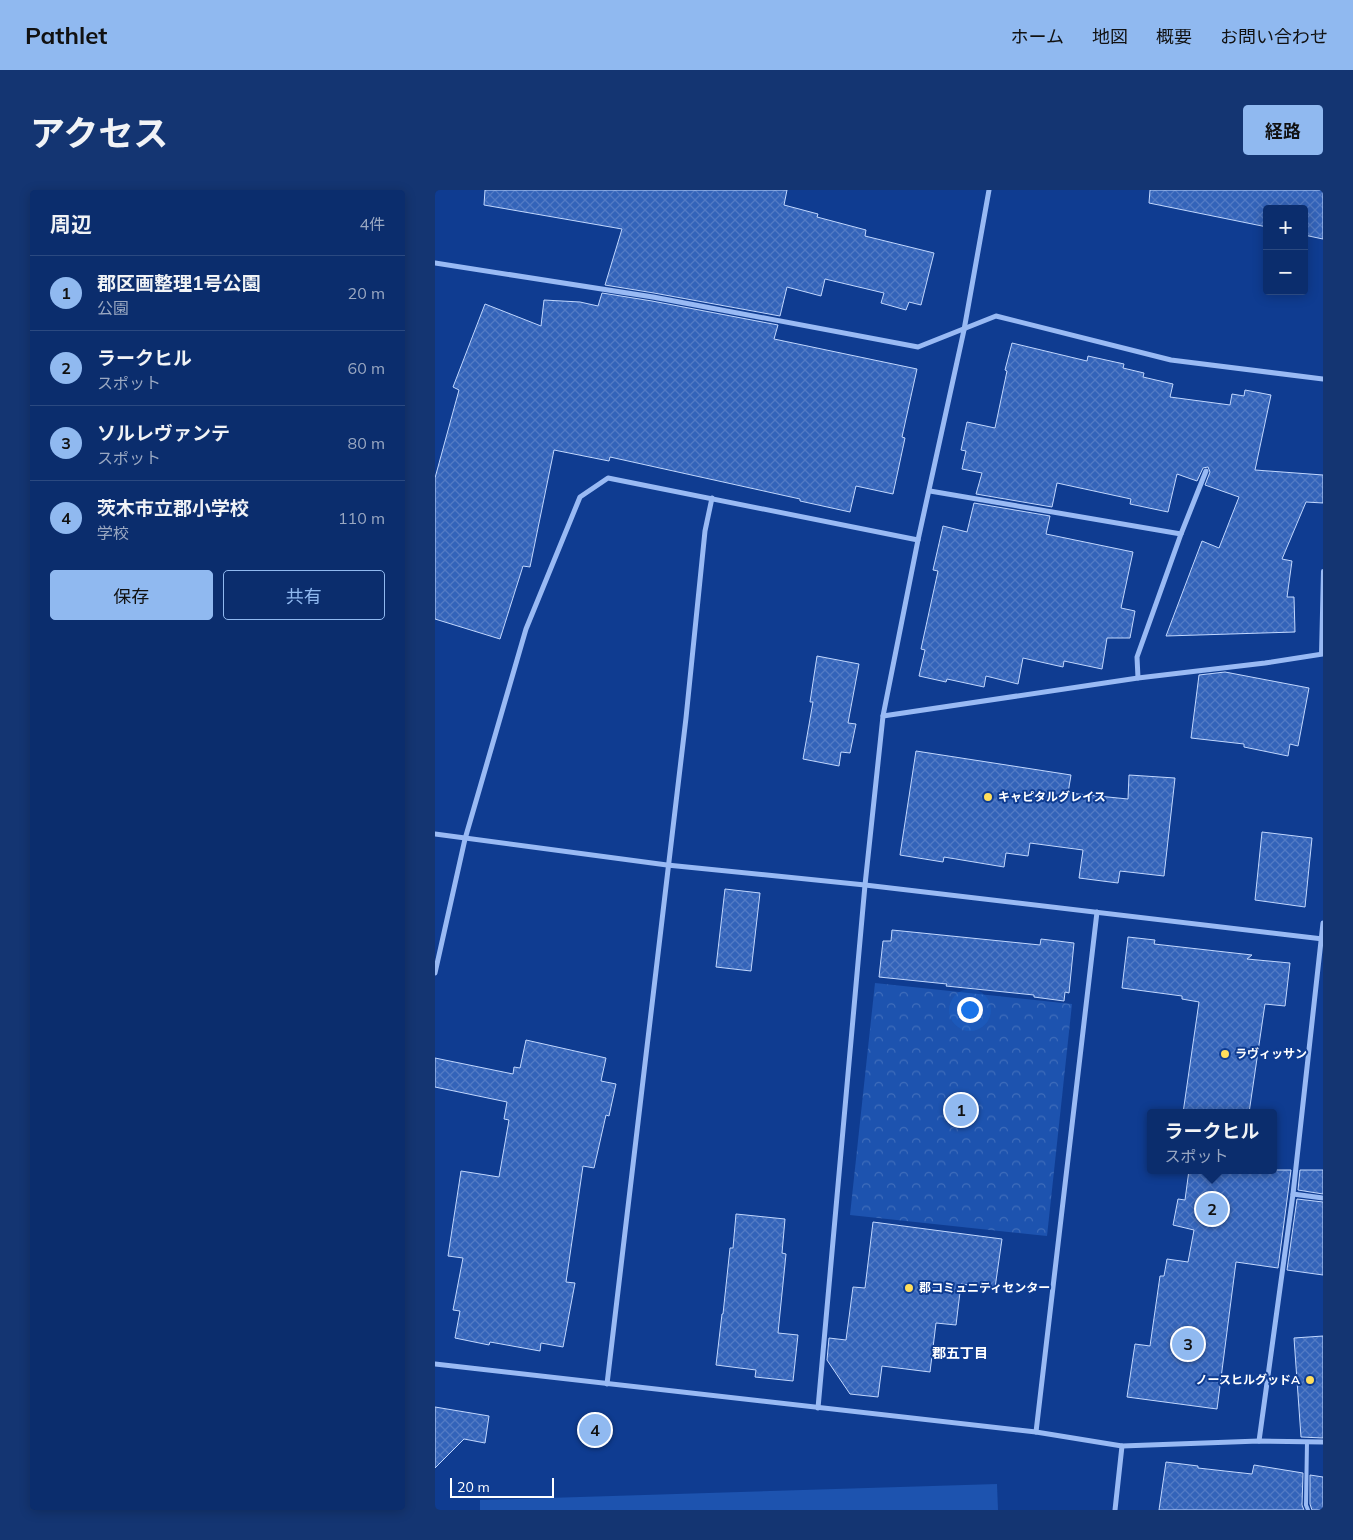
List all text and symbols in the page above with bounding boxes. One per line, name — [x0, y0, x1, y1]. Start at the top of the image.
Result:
text: Pathlet — [25, 20, 107, 50]
text: ホーム — [1011, 25, 1064, 48]
text: 地図 — [1092, 25, 1128, 48]
text: 概要 — [1156, 25, 1192, 48]
text: お問い合わせ — [1220, 25, 1328, 48]
button: 経路 — [1243, 105, 1323, 155]
text: アクセス — [30, 111, 168, 155]
map controls — [1263, 205, 1308, 295]
button: + — [1263, 205, 1308, 250]
text: 周辺 — [50, 211, 92, 237]
text: 4件 — [359, 214, 385, 234]
button: − — [1263, 250, 1308, 295]
text: 郡区画整理1号公園 — [97, 271, 260, 295]
text: 1 — [61, 283, 71, 303]
text: 20 m — [348, 283, 385, 303]
text: 公園 — [97, 298, 129, 318]
text: ラークヒル — [97, 346, 192, 370]
text: 2 — [61, 358, 71, 378]
text: 60 m — [348, 358, 385, 378]
text: スポット — [97, 373, 161, 393]
text: ソルレヴァンテ — [97, 421, 230, 445]
text: 3 — [61, 433, 71, 453]
text: 80 m — [348, 433, 385, 453]
text: スポット — [97, 448, 161, 468]
text: 茨木市立郡小学校 — [97, 496, 249, 520]
text: 4 — [61, 508, 71, 528]
text: 110 m — [338, 508, 385, 528]
text: 学校 — [97, 523, 129, 543]
button: 保存 — [50, 570, 213, 620]
button: 共有 — [223, 570, 385, 620]
place label: キャピタルグレイス — [998, 789, 1106, 804]
marker: キャピタルグレイス — [982, 791, 994, 803]
your location — [957, 997, 983, 1023]
place label: ラヴィッサン — [1235, 1046, 1307, 1061]
marker: ラヴィッサン — [1219, 1048, 1231, 1060]
pin: 1 — [945, 1091, 977, 1129]
popup — [1147, 1109, 1277, 1174]
text: ラークヒル — [1164, 1119, 1260, 1143]
text: スポット — [1164, 1146, 1229, 1166]
pin: 2 — [1196, 1190, 1228, 1228]
place label: 郡コミュニティセンター — [919, 1280, 1050, 1295]
marker: 郡コミュニティセンター — [903, 1282, 915, 1294]
pin: 3 — [1172, 1325, 1204, 1363]
district label: 郡五丁目 — [932, 1344, 988, 1362]
place label: ノースヒルグッドA — [1196, 1372, 1300, 1387]
marker: ノースヒルグッドA — [1304, 1374, 1316, 1386]
pin: 4 — [579, 1411, 611, 1449]
scale bar — [450, 1475, 554, 1498]
text: 20 m — [457, 1478, 490, 1496]

